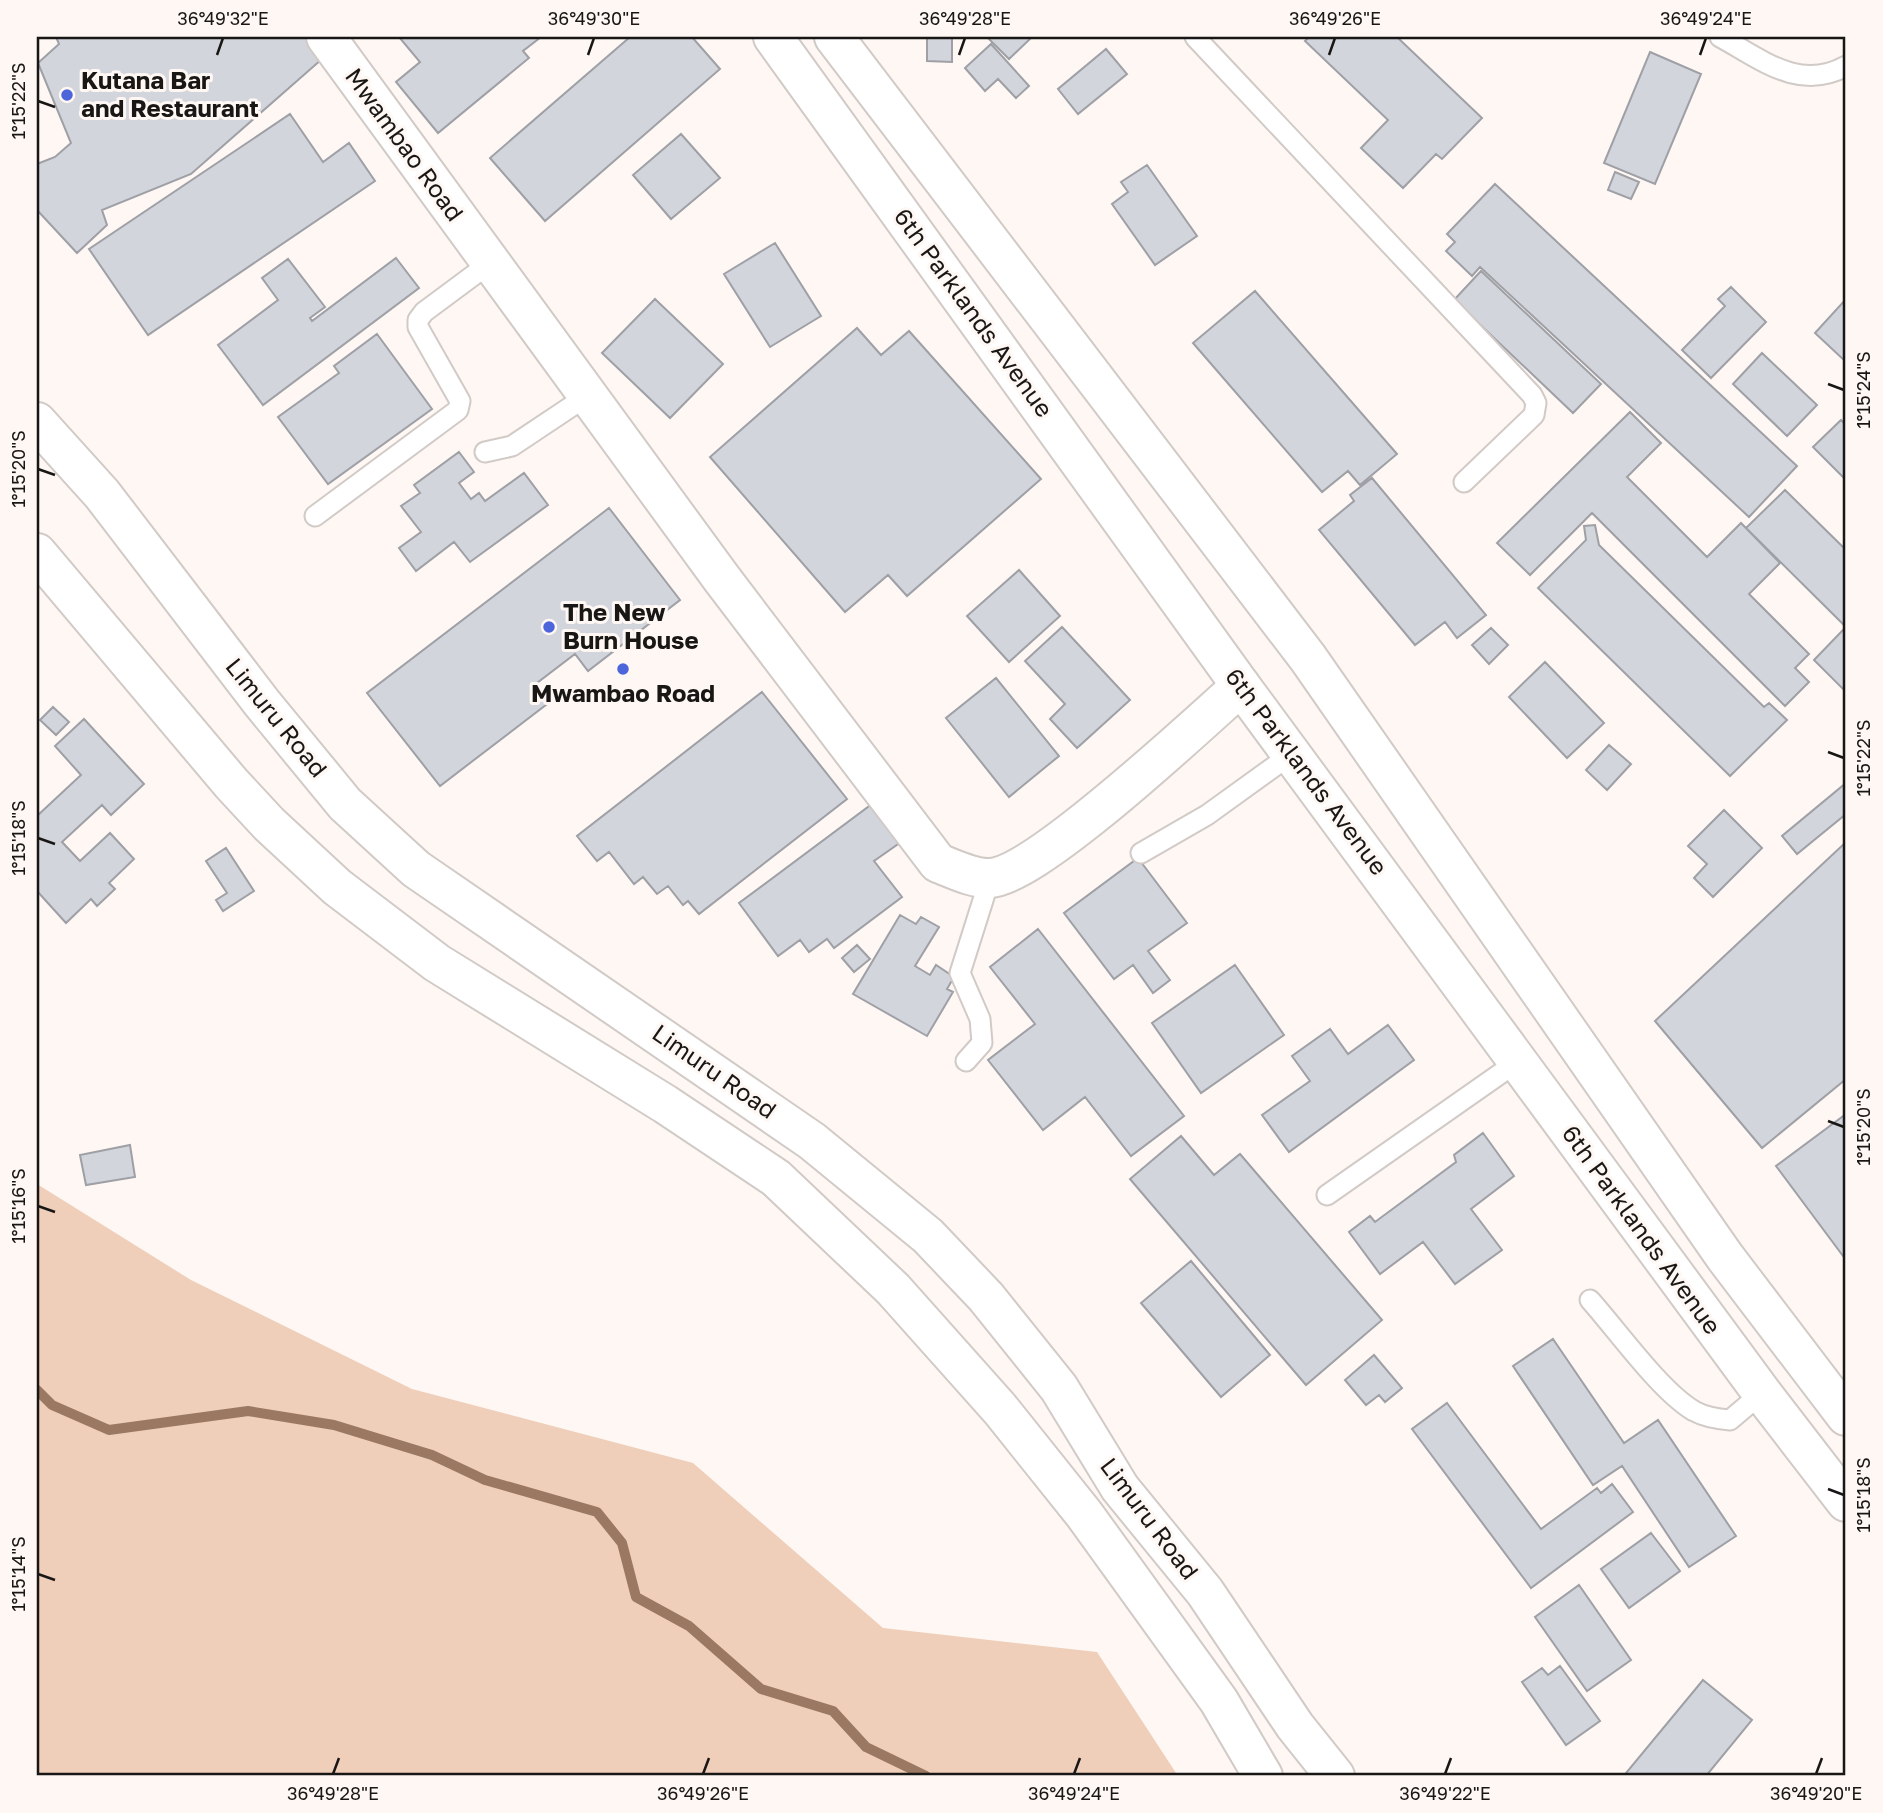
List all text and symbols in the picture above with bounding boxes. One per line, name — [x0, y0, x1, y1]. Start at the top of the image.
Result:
text: 36°49'32"E — [177, 7, 269, 29]
text: 36°49'30"E — [548, 7, 640, 29]
text: 36°49'28"E — [919, 7, 1011, 29]
text: 36°49'26"E — [1289, 7, 1381, 29]
text: 36°49'24"E — [1660, 7, 1752, 29]
street label: Mwambao Road — [340, 62, 470, 226]
text: 1°15'22"S — [7, 63, 29, 139]
place label: Kutana Bar and Restaurant — [81, 65, 259, 122]
marker: Kutana Bar and Restaurant — [59, 87, 75, 103]
street label: 6th Parklands Avenue — [889, 202, 1060, 422]
text: 1°15'24"S — [1852, 351, 1874, 429]
text: 1°15'20"S — [7, 430, 29, 508]
place label: The New Burn House — [563, 597, 699, 654]
marker: The New Burn House — [541, 619, 557, 635]
street label: Limuru Road — [220, 652, 334, 782]
marker: Mwambao Road — [615, 661, 631, 677]
street label: 6th Parklands Avenue — [1220, 662, 1394, 880]
place label: Mwambao Road — [531, 678, 715, 707]
text: 1°15'22"S — [1852, 720, 1874, 796]
text: 1°15'18"S — [7, 800, 29, 876]
street label: Limuru Road — [647, 1017, 782, 1124]
text: 1°15'20"S — [1852, 1088, 1874, 1166]
street label: 6th Parklands Avenue — [1557, 1119, 1728, 1339]
text: 1°15'16"S — [7, 1168, 29, 1244]
street label: Limuru Road — [1095, 1452, 1205, 1585]
text: 1°15'18"S — [1852, 1457, 1874, 1533]
text: 1°15'14"S — [7, 1536, 29, 1612]
text: 36°49'28"E — [287, 1782, 379, 1804]
text: 36°49'26"E — [657, 1782, 749, 1804]
text: 36°49'24"E — [1028, 1782, 1120, 1804]
text: 36°49'22"E — [1399, 1782, 1491, 1804]
text: 36°49'20"E — [1770, 1782, 1862, 1804]

